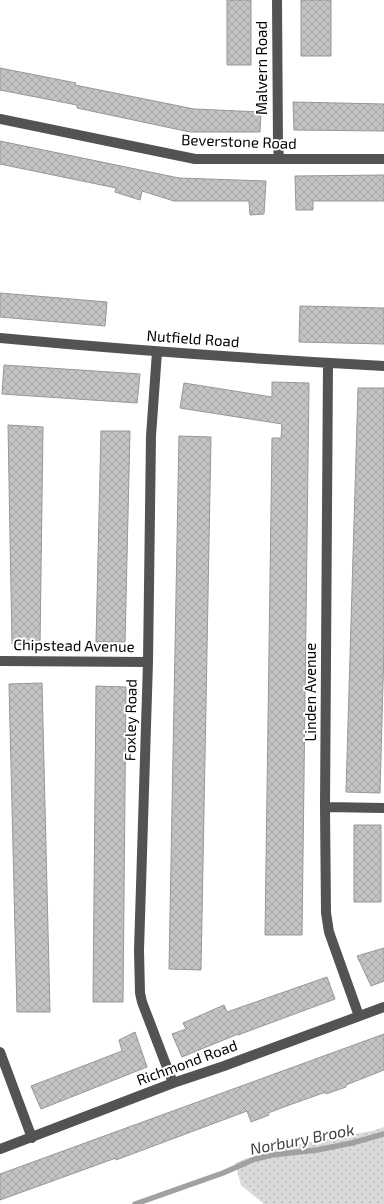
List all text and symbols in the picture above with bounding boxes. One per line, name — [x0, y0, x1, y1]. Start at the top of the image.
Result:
street label: Malvern Road — [252, 21, 270, 115]
street label: Beverstone Road — [181, 130, 297, 152]
street label: Nutfield Road — [146, 326, 240, 350]
street label: Chipstead Avenue — [13, 635, 135, 655]
street label: Linden Avenue — [301, 643, 319, 741]
street label: Foxley Road — [120, 679, 140, 761]
street label: Richmond Road — [134, 1035, 239, 1089]
water label: Norbury Brook — [248, 1119, 356, 1159]

